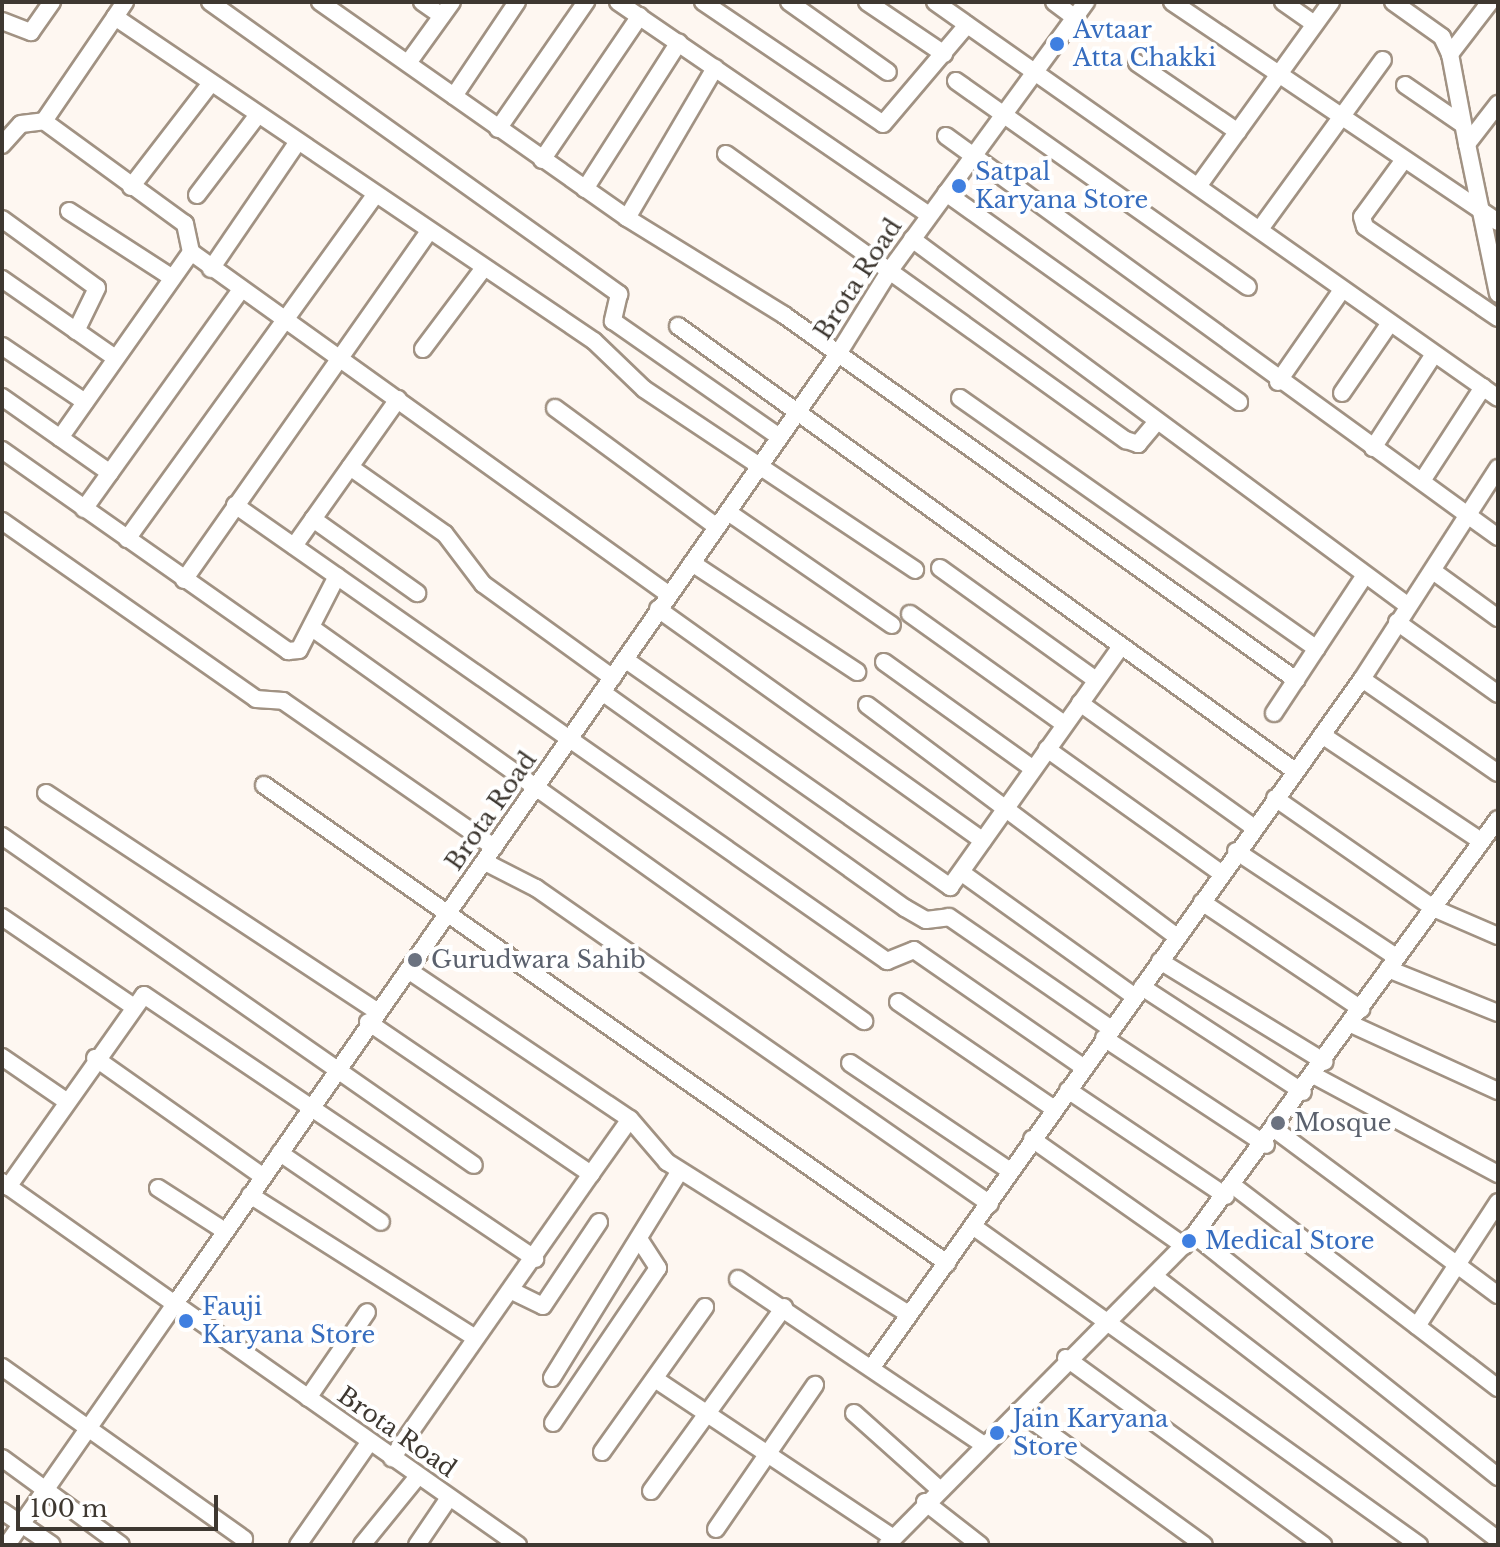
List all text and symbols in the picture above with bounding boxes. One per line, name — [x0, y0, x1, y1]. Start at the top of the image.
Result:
place label: Avtaar Atta Chakki — [1073, 16, 1217, 72]
marker: Avtaar Atta Chakki — [1048, 35, 1066, 53]
place label: Satpal Karyana Store — [975, 158, 1149, 214]
marker: Satpal Karyana Store — [950, 177, 968, 195]
street label: Brota Road — [808, 213, 908, 345]
street label: Brota Road — [440, 746, 542, 876]
place label: Gurudwara Sahib — [431, 946, 646, 974]
marker: Gurudwara Sahib — [406, 951, 424, 969]
place label: Mosque — [1294, 1109, 1392, 1137]
marker: Mosque — [1269, 1114, 1287, 1132]
place label: Medical Store — [1205, 1227, 1375, 1255]
marker: Medical Store — [1180, 1232, 1198, 1250]
place label: Fauji Karyana Store — [202, 1293, 376, 1349]
marker: Fauji Karyana Store — [177, 1312, 195, 1330]
street label: Brota Road — [332, 1381, 462, 1483]
place label: Jain Karyana Store — [1013, 1405, 1168, 1461]
marker: Jain Karyana Store — [988, 1424, 1006, 1442]
scale bar — [20, 1479, 222, 1529]
text: 100 m — [30, 1494, 108, 1523]

